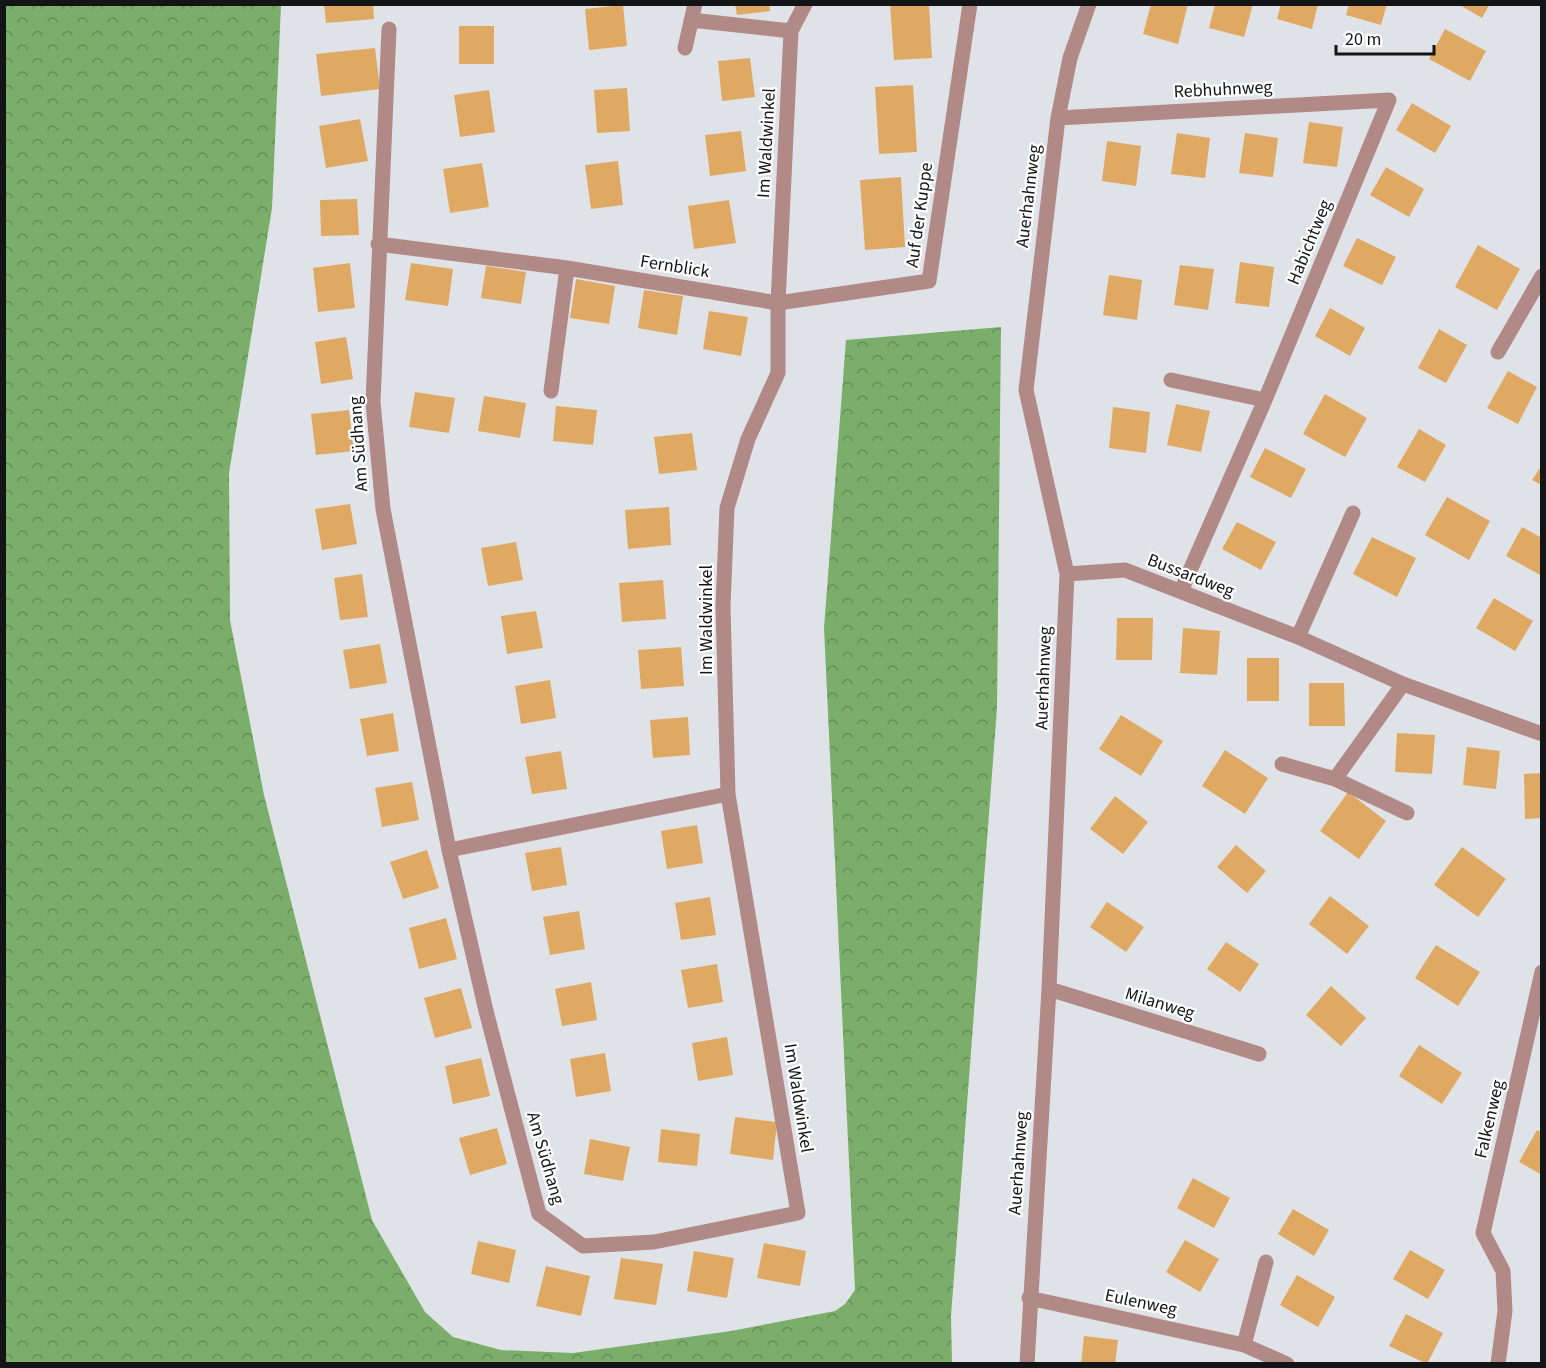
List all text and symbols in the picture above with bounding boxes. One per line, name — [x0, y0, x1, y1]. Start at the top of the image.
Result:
scale bar — [1336, 18, 1434, 56]
text: 20 m — [1345, 27, 1381, 52]
street label: Rebhuhnweg — [1173, 74, 1273, 105]
street label: Im Waldwinkel — [751, 87, 782, 199]
street label: Auerhahnweg — [1010, 143, 1047, 249]
street label: Auf der Kuppe — [900, 161, 939, 269]
street label: Habichtweg — [1281, 196, 1338, 289]
street label: Fernblick — [639, 249, 711, 284]
street label: Am Südhang — [343, 395, 374, 492]
street label: Bussardweg — [1144, 547, 1238, 603]
street label: Im Waldwinkel — [694, 565, 719, 675]
street label: Auerhahnweg — [1029, 626, 1058, 730]
street label: Milanweg — [1122, 981, 1198, 1026]
street label: Im Waldwinkel — [778, 1042, 819, 1154]
street label: Falkenweg — [1468, 1077, 1511, 1161]
street label: Am Südhang — [520, 1109, 571, 1207]
street label: Auerhahnweg — [1002, 1110, 1035, 1216]
street label: Eulenweg — [1102, 1283, 1179, 1322]

